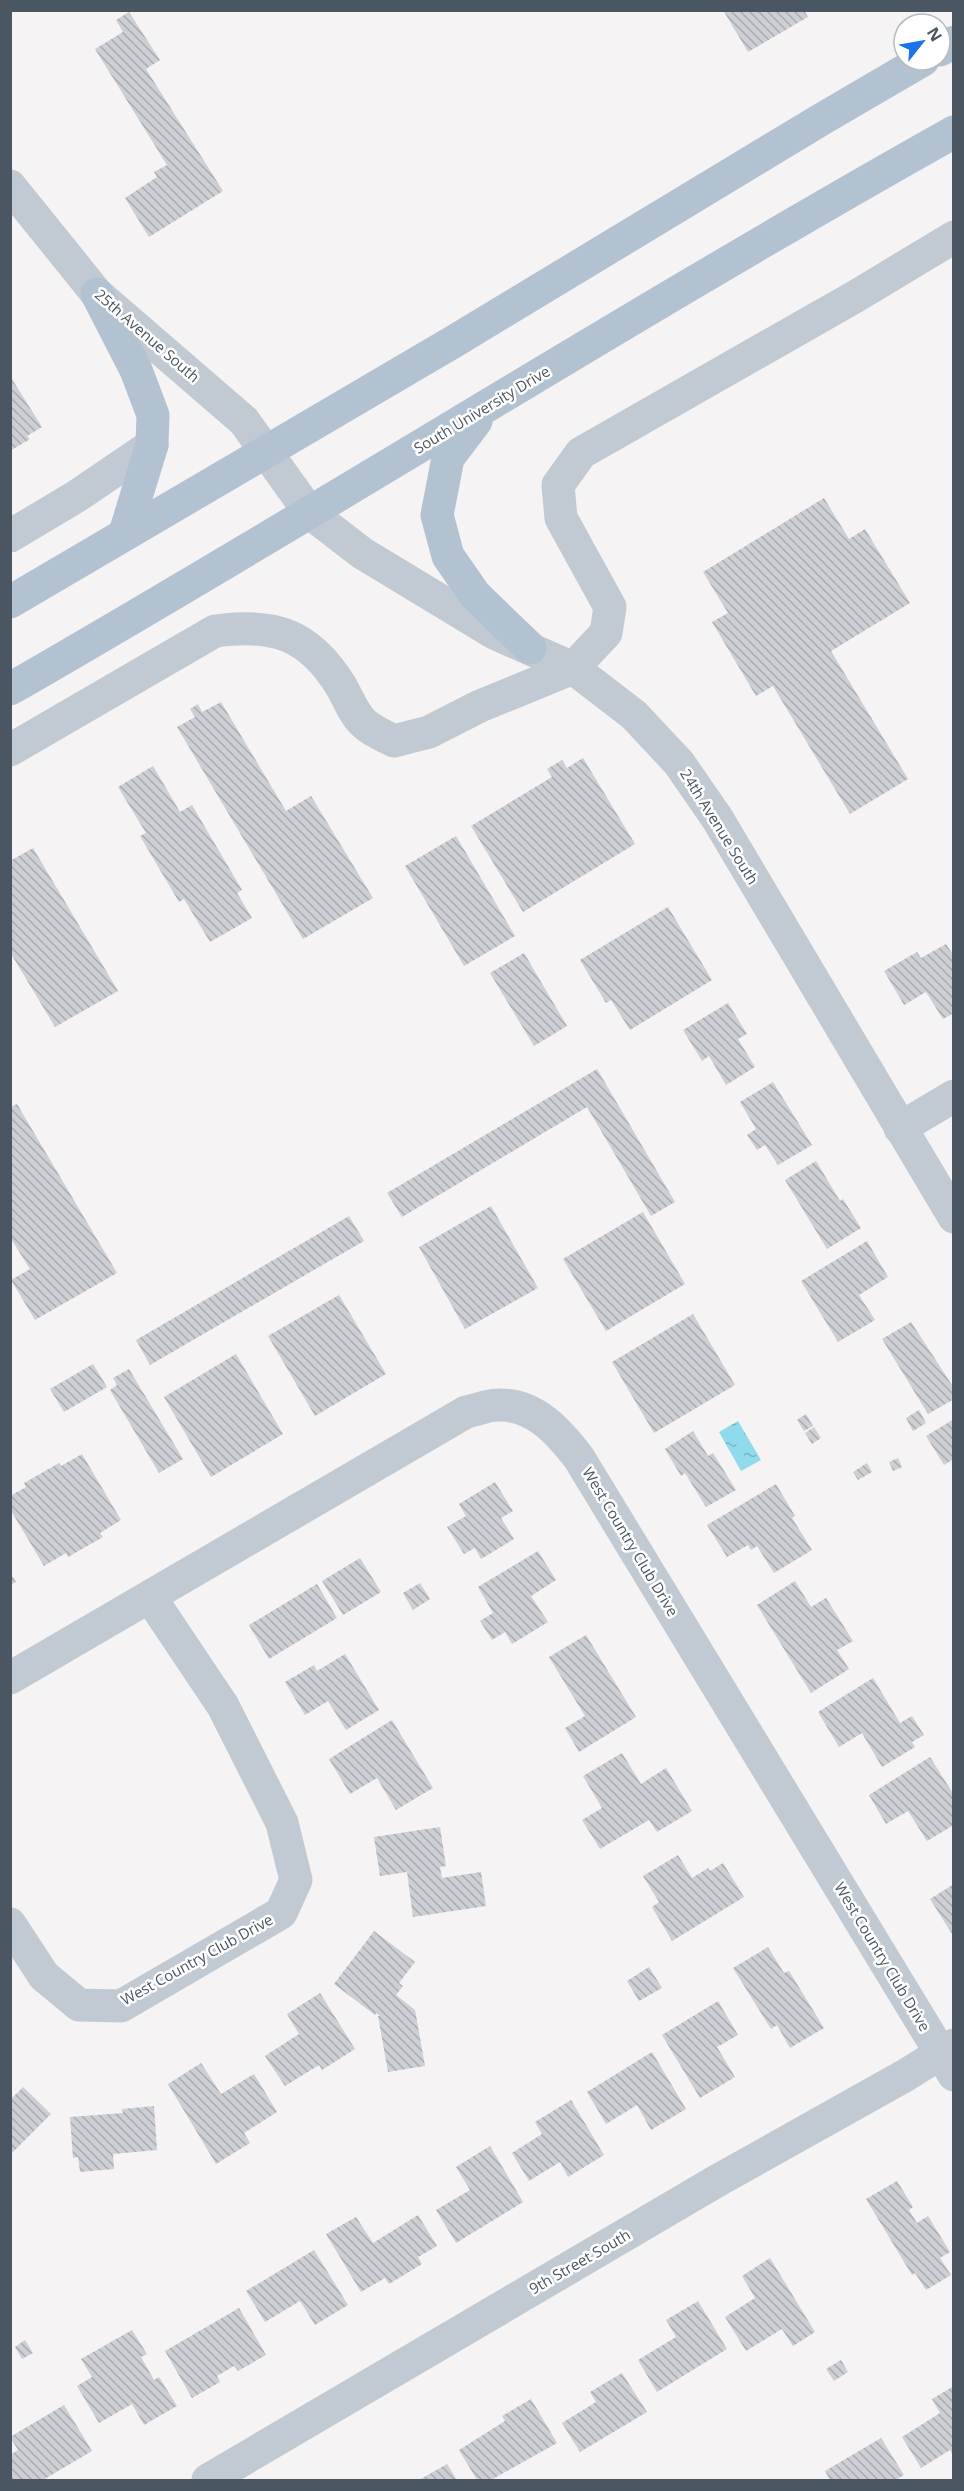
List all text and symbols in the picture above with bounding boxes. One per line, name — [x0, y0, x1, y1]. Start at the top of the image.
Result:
north arrow — [892, 12, 952, 72]
text: N — [922, 23, 948, 46]
street label: 25th Avenue South — [91, 284, 204, 386]
street label: South University Drive — [410, 361, 553, 458]
street label: 24th Avenue South — [676, 765, 763, 888]
street label: West Country Club Drive — [578, 1463, 683, 1620]
street label: West Country Club Drive — [830, 1878, 935, 2035]
street label: West Country Club Drive — [117, 1909, 276, 2009]
street label: 9th Street South — [525, 2224, 634, 2298]

